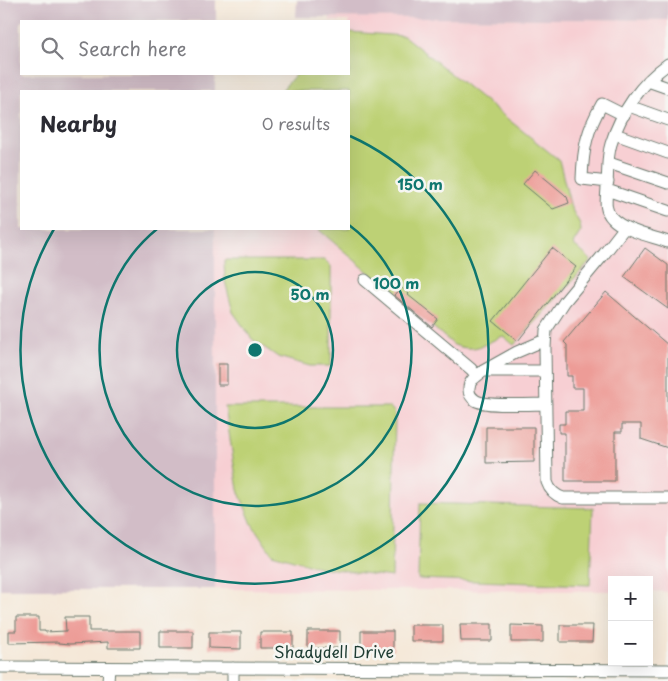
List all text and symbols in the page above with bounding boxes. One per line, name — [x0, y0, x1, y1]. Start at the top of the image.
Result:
search box — [20, 20, 350, 75]
icon: search — [38, 34, 66, 62]
text: Search here — [78, 34, 187, 62]
text: Nearby — [40, 107, 117, 139]
text: 0 results — [262, 111, 330, 135]
text: 150 m — [397, 172, 443, 195]
text: 100 m — [373, 271, 419, 294]
text: 50 m — [291, 282, 329, 305]
centre of rings — [246, 341, 264, 359]
map controls — [608, 576, 653, 666]
button: + — [608, 576, 653, 621]
button: − — [608, 621, 653, 666]
street label: Shadydell Drive — [274, 639, 394, 663]

